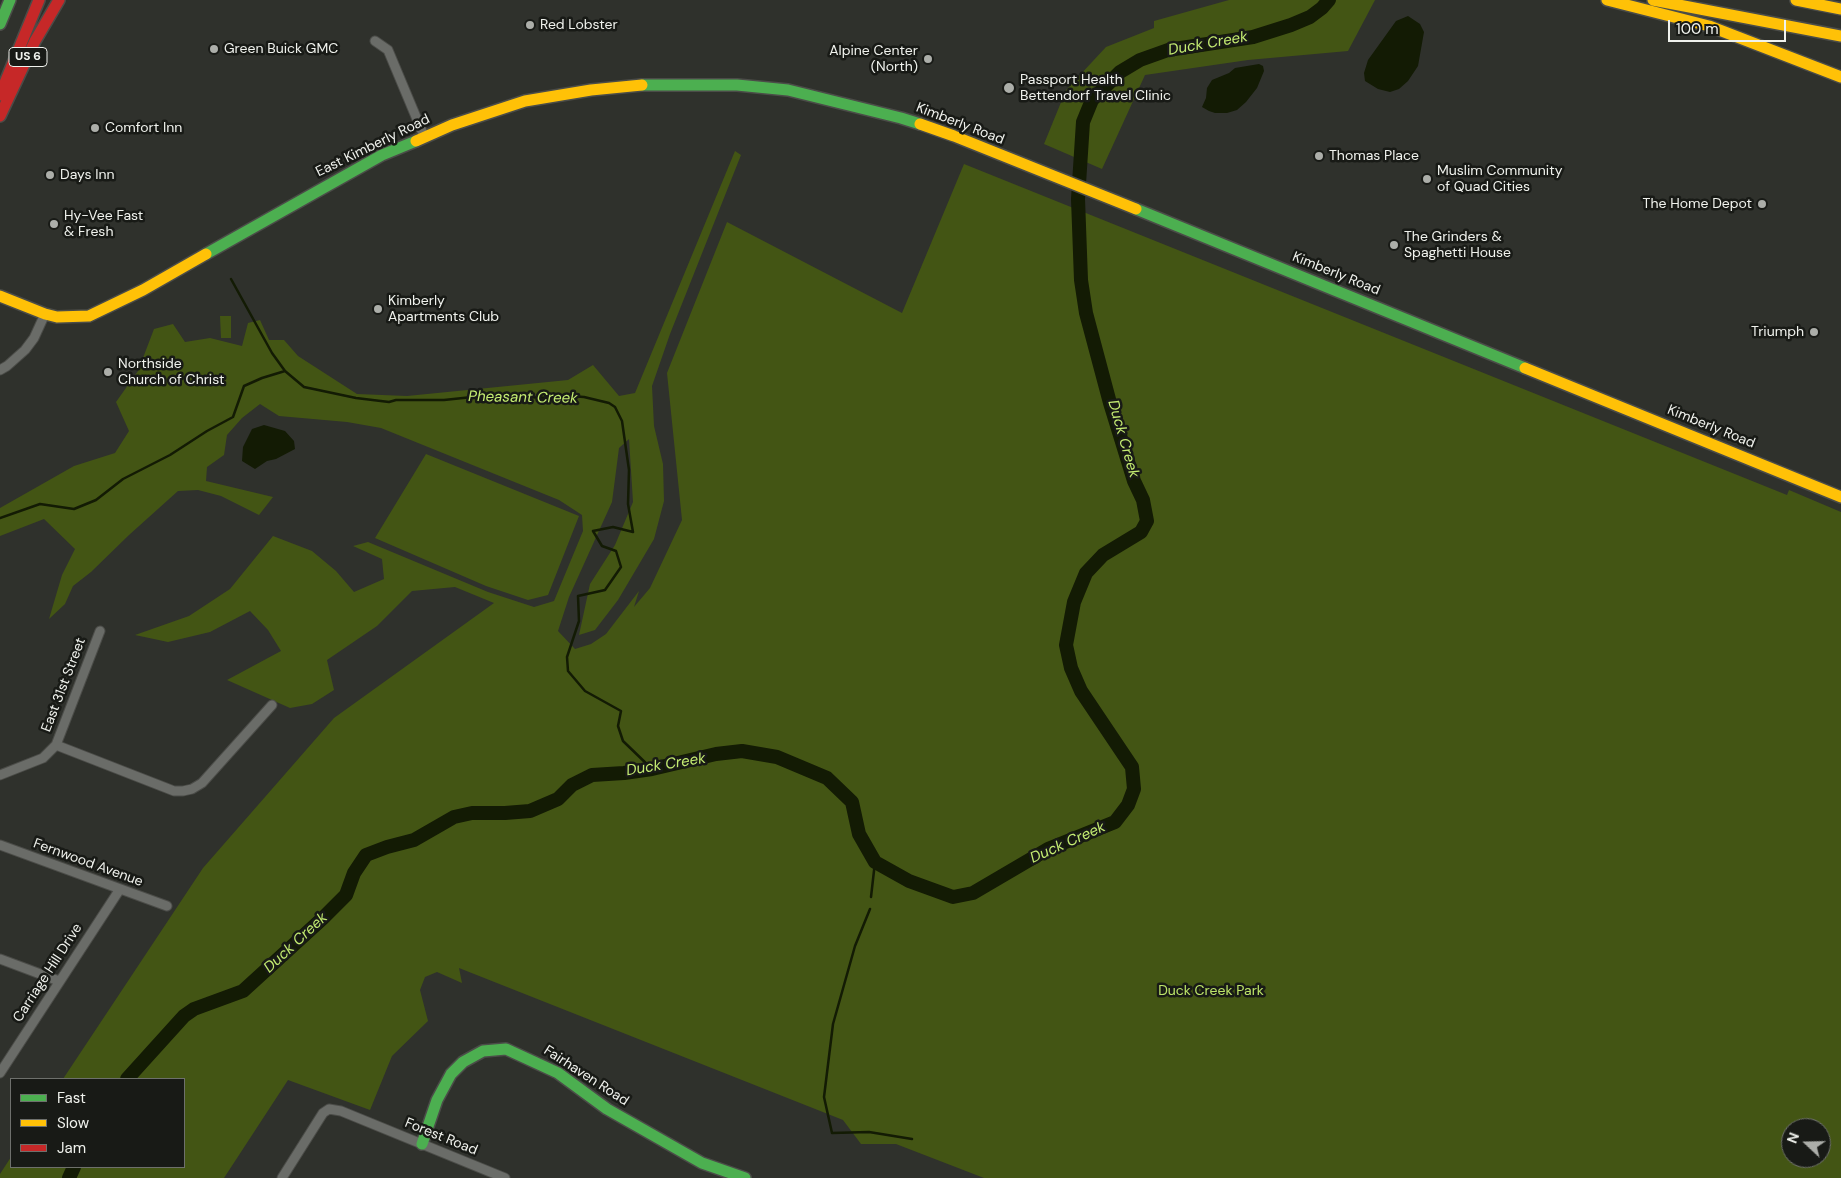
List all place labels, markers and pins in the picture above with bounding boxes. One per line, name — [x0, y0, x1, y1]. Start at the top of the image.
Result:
place label: Red Lobster — [540, 17, 618, 33]
marker: Red Lobster — [524, 19, 536, 31]
place label: Green Buick GMC — [224, 41, 338, 57]
marker: Green Buick GMC — [208, 43, 220, 55]
place label: Alpine Center (North) — [829, 43, 918, 75]
marker: Alpine Center (North) — [922, 53, 934, 65]
place label: Passport Health Bettendorf Travel Clinic — [1020, 72, 1171, 104]
marker: Passport Health Bettendorf Travel Clinic — [1002, 81, 1016, 95]
place label: Comfort Inn — [105, 120, 182, 136]
marker: Comfort Inn — [89, 122, 101, 134]
place label: Thomas Place — [1329, 148, 1419, 164]
marker: Thomas Place — [1313, 150, 1325, 162]
place label: Muslim Community of Quad Cities — [1437, 163, 1562, 196]
place label: Days Inn — [60, 167, 115, 183]
marker: Days Inn — [44, 169, 56, 181]
marker: Muslim Community of Quad Cities — [1421, 173, 1433, 185]
place label: The Home Depot — [1643, 196, 1752, 212]
marker: The Home Depot — [1756, 198, 1768, 210]
place label: Hy-Vee Fast & Fresh — [64, 208, 143, 240]
marker: Hy-Vee Fast & Fresh — [48, 218, 60, 230]
place label: The Grinders & Spaghetti House — [1404, 229, 1511, 262]
marker: The Grinders & Spaghetti House — [1388, 239, 1400, 251]
place label: Kimberly Apartments Club — [388, 293, 499, 326]
marker: Kimberly Apartments Club — [372, 303, 384, 315]
place label: Triumph — [1751, 324, 1804, 340]
marker: Triumph — [1808, 326, 1820, 338]
place label: Northside Church of Christ — [118, 356, 224, 388]
marker: Northside Church of Christ — [102, 366, 114, 378]

